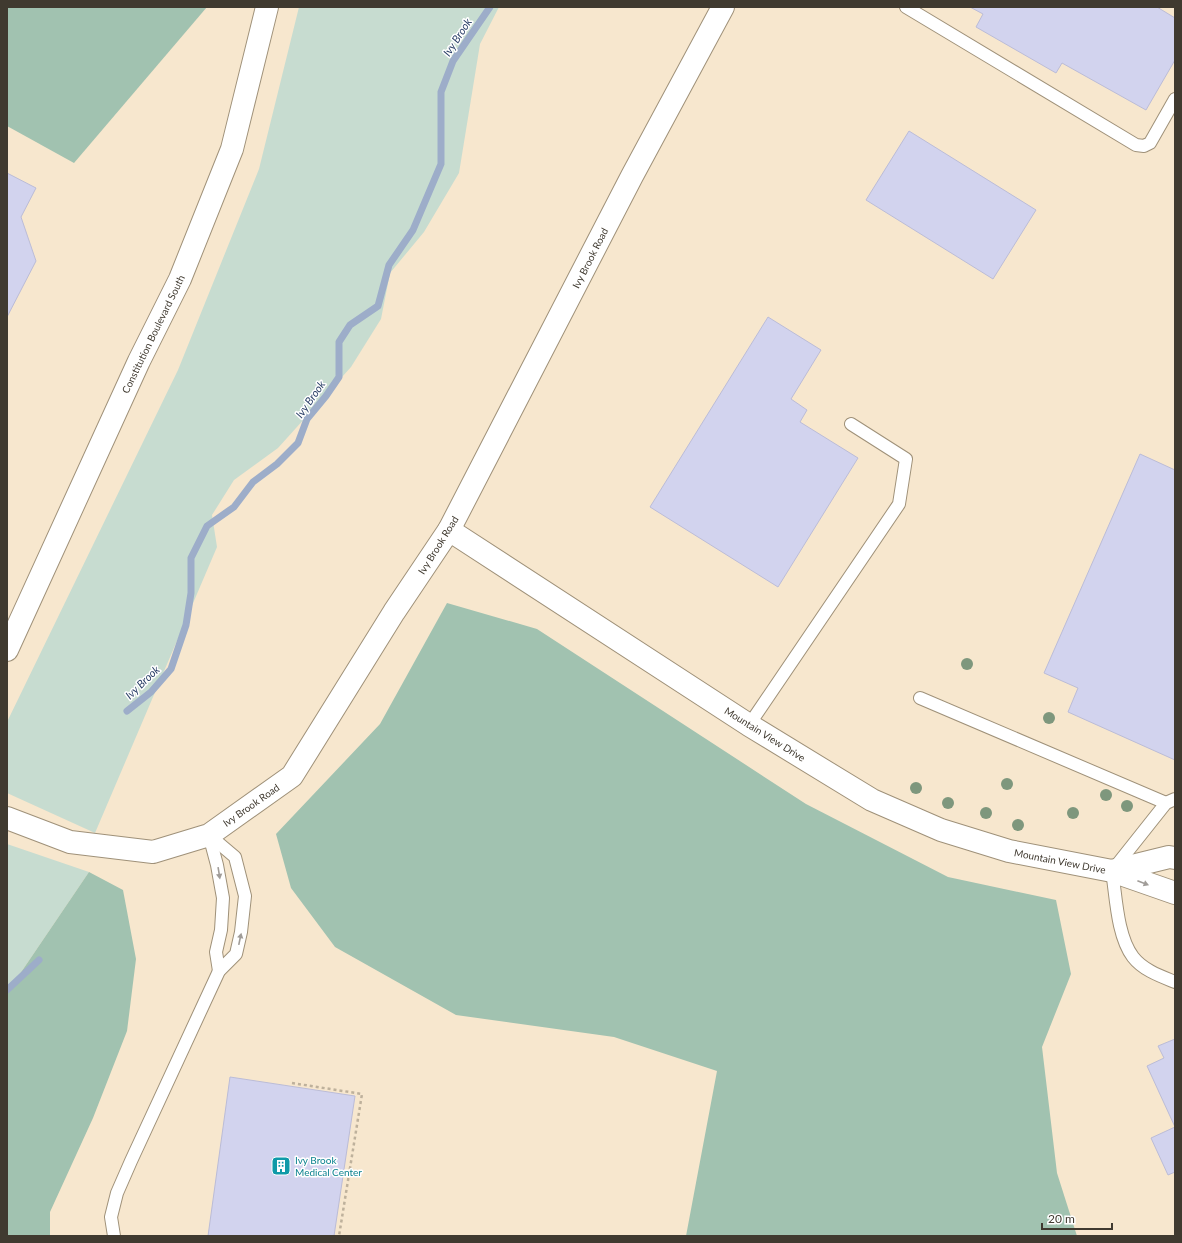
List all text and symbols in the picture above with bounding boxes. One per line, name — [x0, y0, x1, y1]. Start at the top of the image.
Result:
water label: Ivy Brook — [440, 15, 474, 58]
street label: Ivy Brook Road — [570, 226, 610, 290]
street label: Constitution Boulevard South — [119, 273, 187, 395]
water label: Ivy Brook — [293, 377, 328, 420]
street label: Ivy Brook Road — [415, 514, 461, 576]
water label: Ivy Brook — [122, 662, 162, 701]
street label: Mountain View Drive — [722, 704, 808, 764]
street label: Ivy Brook Road — [220, 781, 282, 829]
street label: Mountain View Drive — [1013, 846, 1107, 876]
one-way arrow — [216, 867, 222, 879]
one-way arrow — [1138, 880, 1150, 886]
one-way arrow — [237, 933, 243, 945]
place label: Ivy Brook Medical Center — [295, 1154, 362, 1178]
building icon: Ivy Brook Medical Center — [270, 1155, 292, 1177]
scale bar — [1042, 1205, 1112, 1231]
text: 20 m — [1048, 1211, 1075, 1226]

